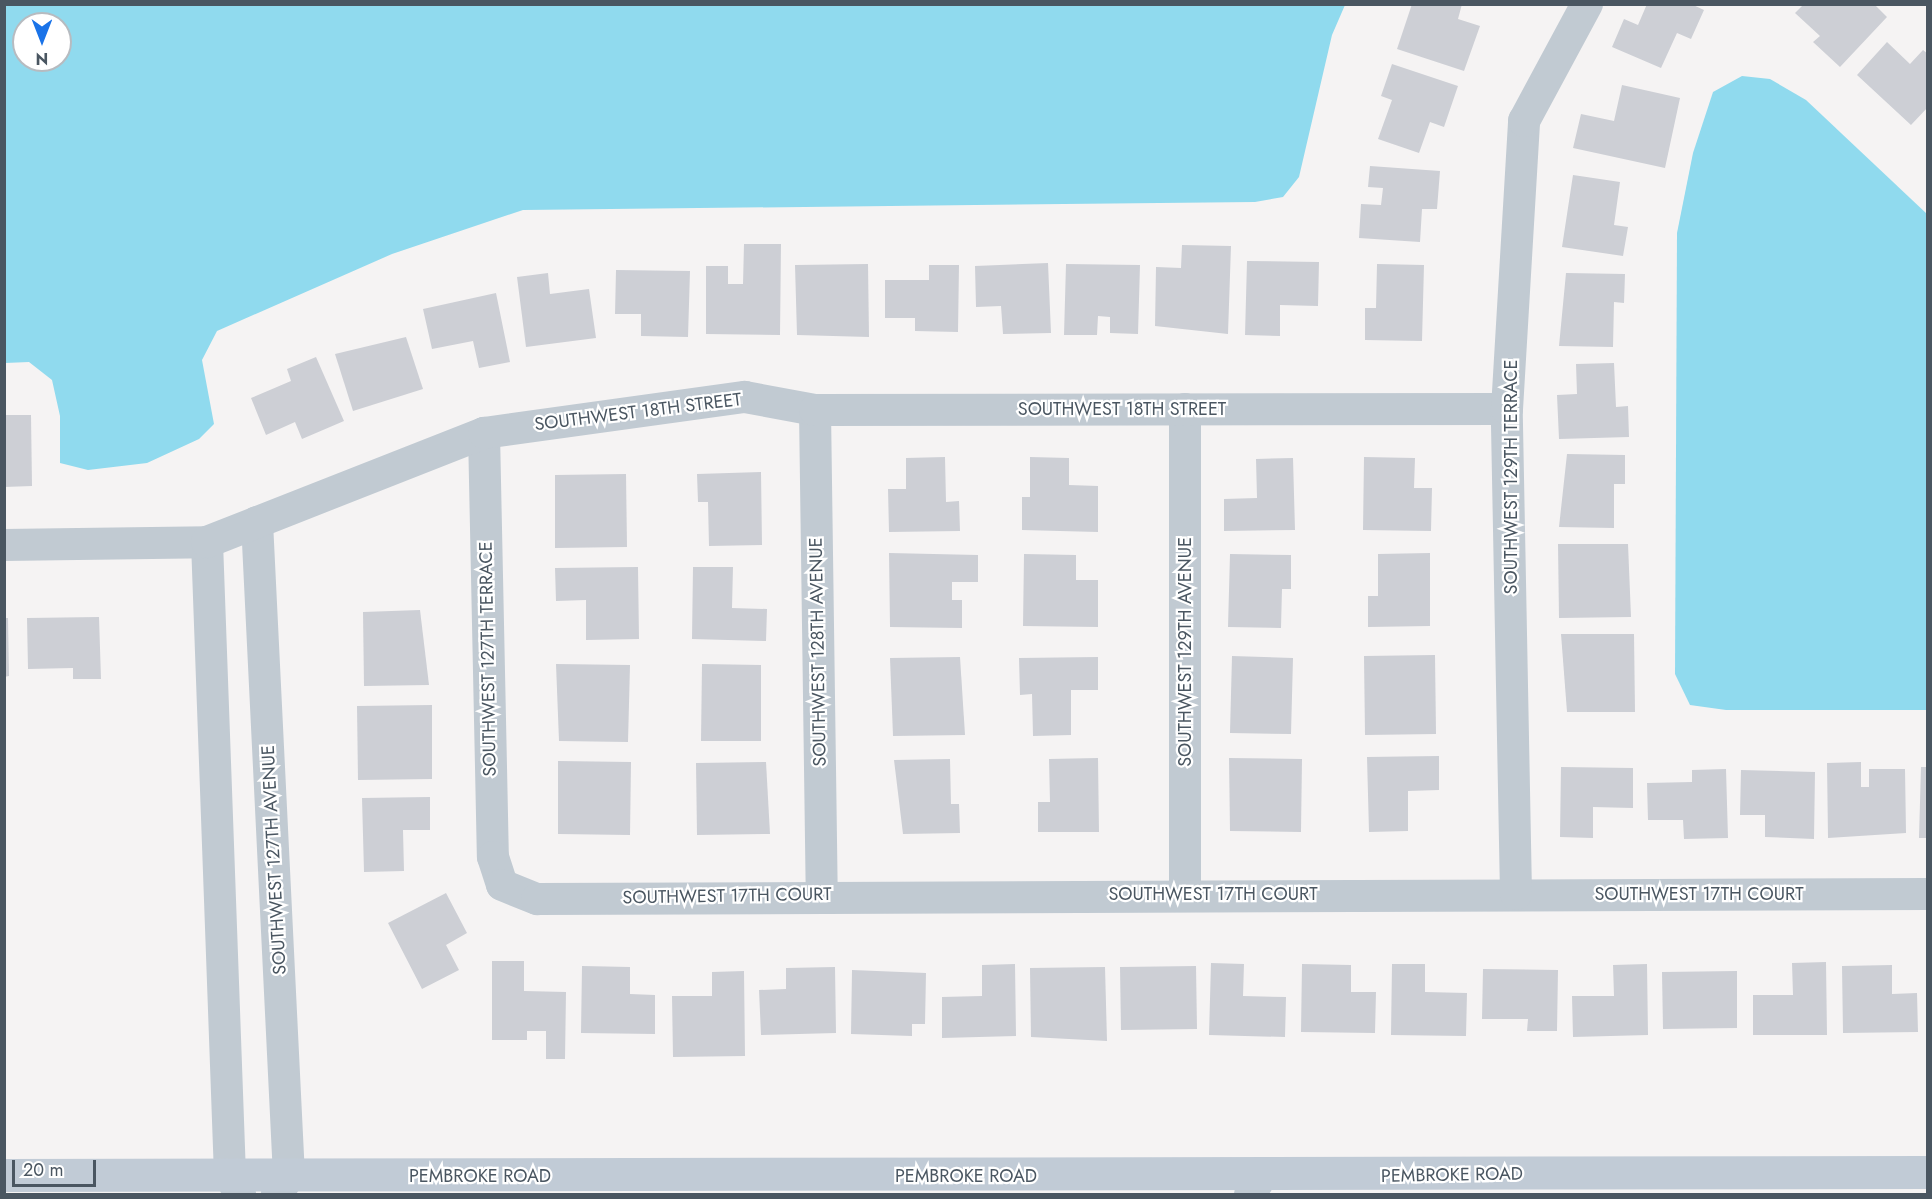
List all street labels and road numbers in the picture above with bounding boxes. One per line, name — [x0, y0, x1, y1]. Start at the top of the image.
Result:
street label: SOUTHWEST 129TH TERRACE — [1500, 360, 1522, 594]
street label: SOUTHWEST 18TH STREET — [533, 389, 743, 435]
street label: SOUTHWEST 18TH STREET — [1018, 398, 1226, 420]
street label: SOUTHWEST 128TH AVENUE — [805, 537, 831, 767]
street label: SOUTHWEST 129TH AVENUE — [1174, 537, 1196, 767]
street label: SOUTHWEST 127TH TERRACE — [475, 541, 501, 777]
street label: SOUTHWEST 127TH AVENUE — [257, 745, 291, 975]
street label: SOUTHWEST 17TH COURT — [622, 883, 832, 909]
street label: SOUTHWEST 17TH COURT — [1108, 883, 1318, 905]
street label: SOUTHWEST 17TH COURT — [1594, 883, 1804, 905]
street label: PEMBROKE ROAD — [1381, 1163, 1523, 1187]
street label: PEMBROKE ROAD — [409, 1165, 551, 1187]
street label: PEMBROKE ROAD — [895, 1165, 1037, 1187]

